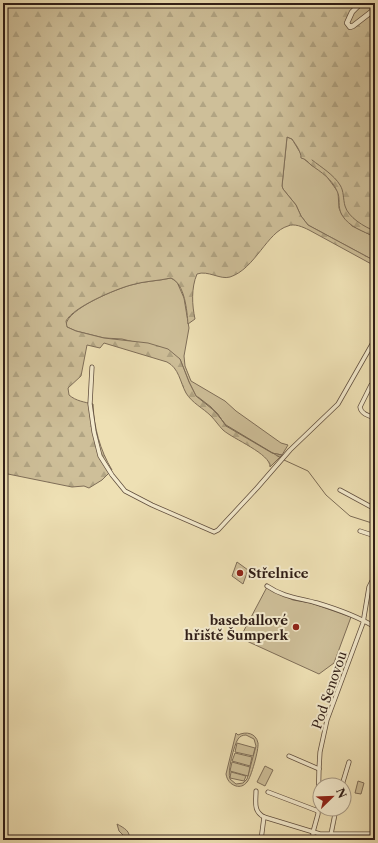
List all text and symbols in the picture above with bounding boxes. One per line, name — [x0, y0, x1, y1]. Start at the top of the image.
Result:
place label: Střelnice — [248, 565, 309, 581]
marker: Střelnice — [235, 568, 245, 578]
place label: baseballové hřiště Šumperk — [185, 612, 288, 643]
marker: baseballové hřiště Šumperk — [291, 622, 301, 632]
street label: Pod Senovou — [308, 649, 350, 731]
north arrow — [312, 777, 352, 817]
text: N — [333, 786, 350, 801]

